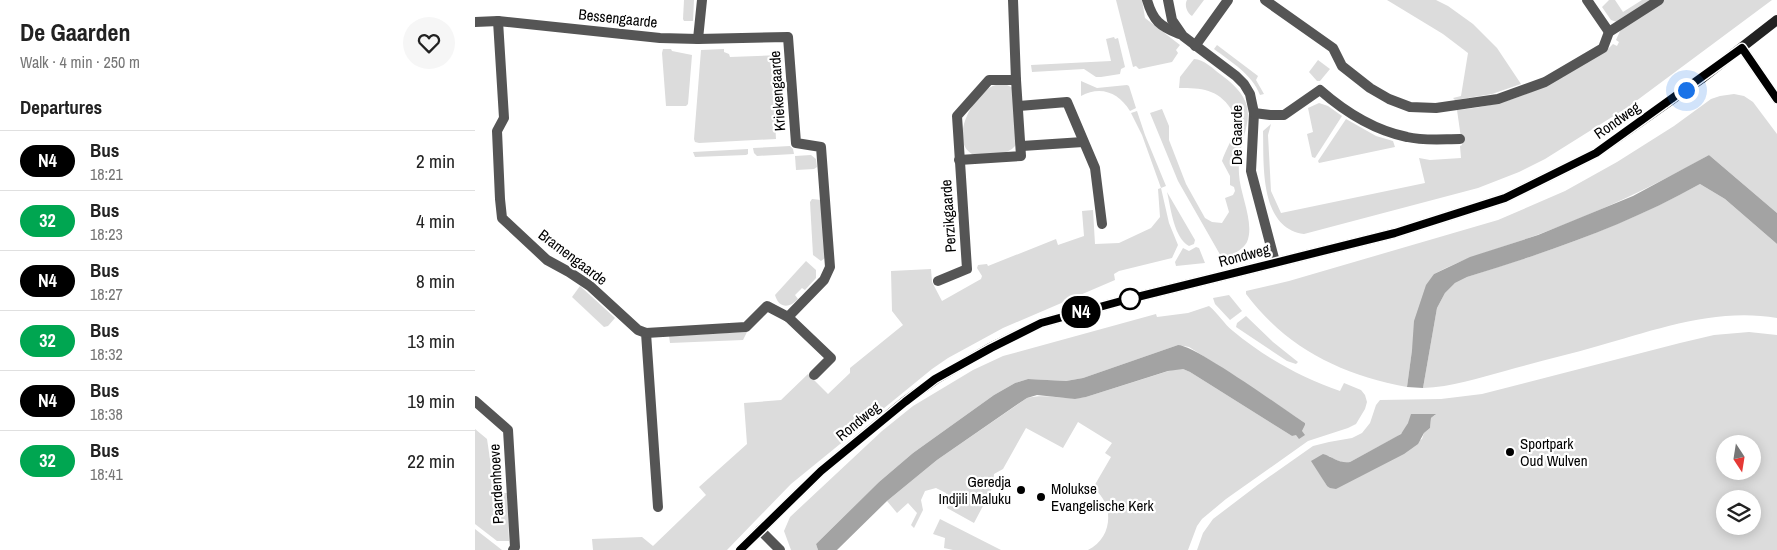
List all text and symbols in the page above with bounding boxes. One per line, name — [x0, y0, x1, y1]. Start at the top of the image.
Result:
street label: Bessengaarde — [577, 3, 659, 33]
text: De Gaarden — [20, 16, 130, 48]
button: heart — [403, 17, 455, 69]
street label: Kriekengaarde — [764, 50, 790, 132]
text: Walk · 4 min · 250 m — [20, 51, 140, 73]
your location — [1674, 78, 1699, 103]
text: Departures — [20, 94, 102, 120]
street label: Rondweg — [1590, 96, 1644, 144]
street label: De Gaarde — [1226, 105, 1247, 165]
text: Bus — [90, 137, 119, 163]
text: N4 — [38, 148, 57, 173]
text: 2 min — [416, 148, 455, 174]
text: 18:21 — [90, 163, 123, 185]
street label: Perzikgaarde — [935, 179, 961, 253]
text: Bus — [90, 197, 119, 223]
text: 32 — [39, 208, 56, 233]
text: 4 min — [416, 208, 455, 234]
text: 18:23 — [90, 223, 123, 245]
street label: Bramengaarde — [534, 224, 612, 290]
street label: Rondweg — [1216, 238, 1272, 272]
text: Bus — [90, 257, 119, 283]
text: N4 — [38, 268, 57, 293]
text: 8 min — [416, 268, 455, 294]
text: 18:27 — [90, 283, 123, 305]
unlabelled marker — [1119, 288, 1141, 310]
line badge: N4 — [1059, 296, 1103, 328]
text: N4 — [1072, 299, 1090, 324]
text: Bus — [90, 317, 119, 343]
text: 32 — [39, 328, 56, 353]
text: 13 min — [407, 328, 455, 354]
text: 18:32 — [90, 343, 123, 365]
text: Bus — [90, 377, 119, 403]
text: N4 — [38, 388, 57, 413]
text: 19 min — [407, 388, 455, 414]
street label: Rondweg — [831, 396, 885, 446]
text: 18:38 — [90, 403, 123, 425]
place label: Sportpark Oud Wulven — [1520, 433, 1587, 471]
north arrow — [1716, 435, 1761, 480]
map controls — [1716, 435, 1761, 535]
text: Bus — [90, 437, 119, 463]
street label: Paardenhoeve — [483, 443, 509, 525]
marker: Sportpark Oud Wulven — [1504, 446, 1516, 458]
text: 32 — [39, 448, 56, 473]
text: 22 min — [407, 448, 455, 474]
text: 18:41 — [90, 463, 123, 485]
place label: Geredja Indjili Maluku — [939, 471, 1011, 509]
place label: Molukse Evangelische Kerk — [1051, 478, 1154, 516]
marker: Geredja Indjili Maluku — [1015, 484, 1027, 496]
button: layers — [1716, 490, 1761, 535]
marker: Molukse Evangelische Kerk — [1035, 491, 1047, 503]

